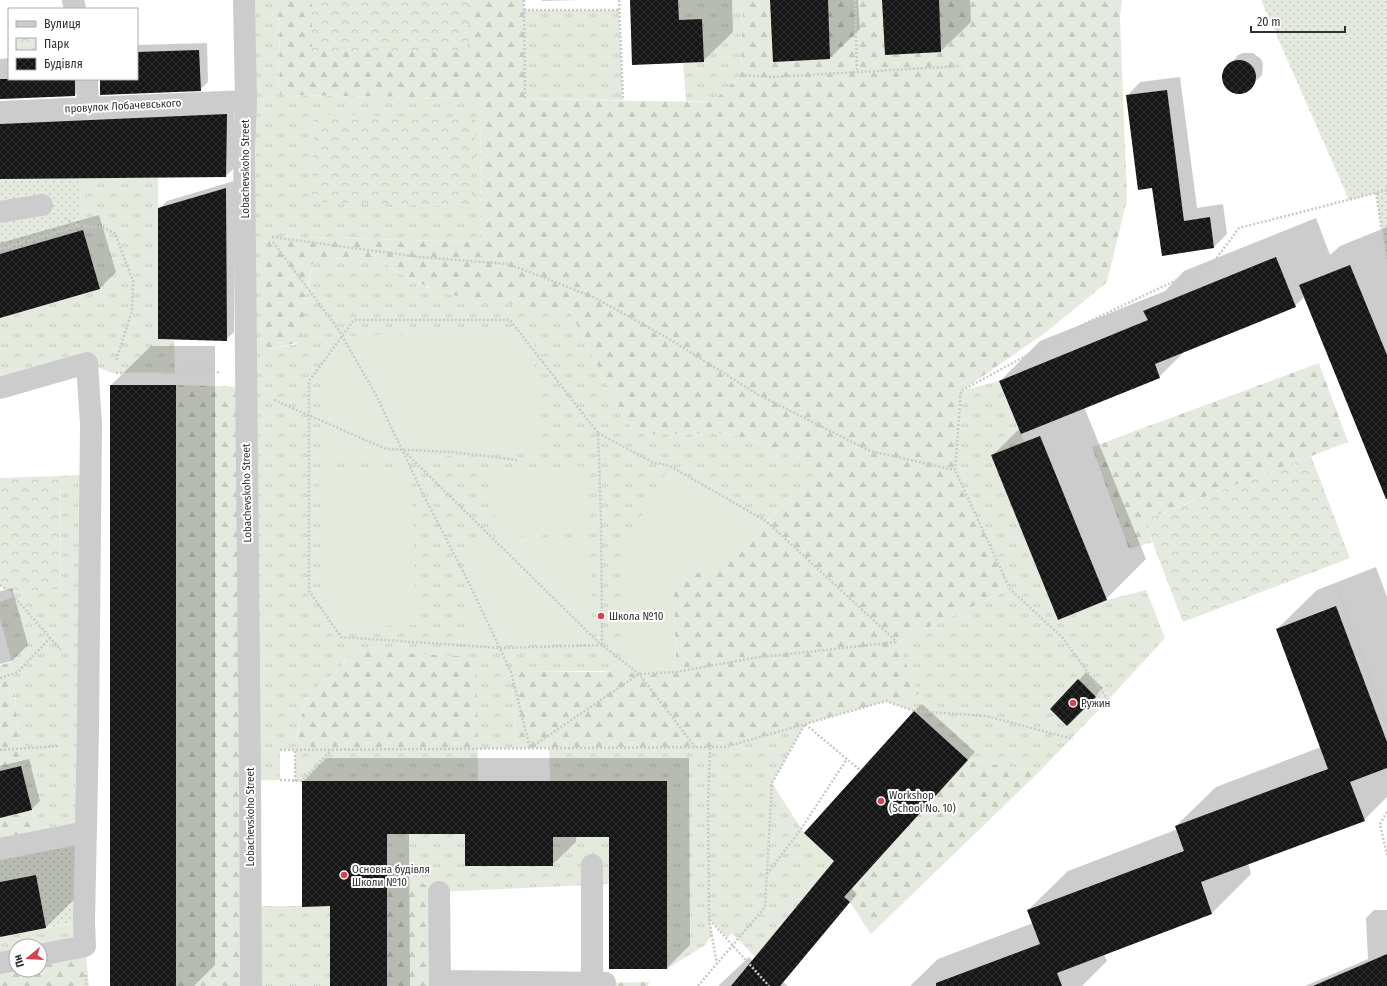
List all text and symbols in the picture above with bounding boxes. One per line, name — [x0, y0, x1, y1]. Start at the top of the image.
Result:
legend — [8, 8, 138, 80]
scale bar — [1251, 8, 1345, 34]
text: 20 m — [1257, 15, 1281, 29]
text: Вулиця — [44, 17, 81, 31]
text: Парк — [44, 37, 70, 51]
text: Будівля — [44, 57, 83, 71]
street label: провулок Лобачевського — [64, 96, 182, 116]
street label: Lobachevskoho Street — [239, 119, 252, 219]
street label: Lobachevskoho Street — [240, 443, 254, 543]
place label: Школа №10 — [609, 610, 664, 623]
marker: Школа №10 — [596, 611, 606, 621]
place label: Ружин — [1081, 697, 1110, 710]
marker: Ружин — [1068, 698, 1078, 708]
street label: Lobachevskoho Street — [244, 767, 257, 867]
place label: Workshop (School No. 10) — [889, 789, 956, 815]
marker: Workshop (School No. 10) — [876, 796, 886, 806]
place label: Основна будівля Школи №10 — [352, 863, 430, 889]
marker: Основна будівля Школи №10 — [339, 870, 349, 880]
north arrow — [8, 938, 48, 978]
text: Пн — [11, 953, 27, 969]

